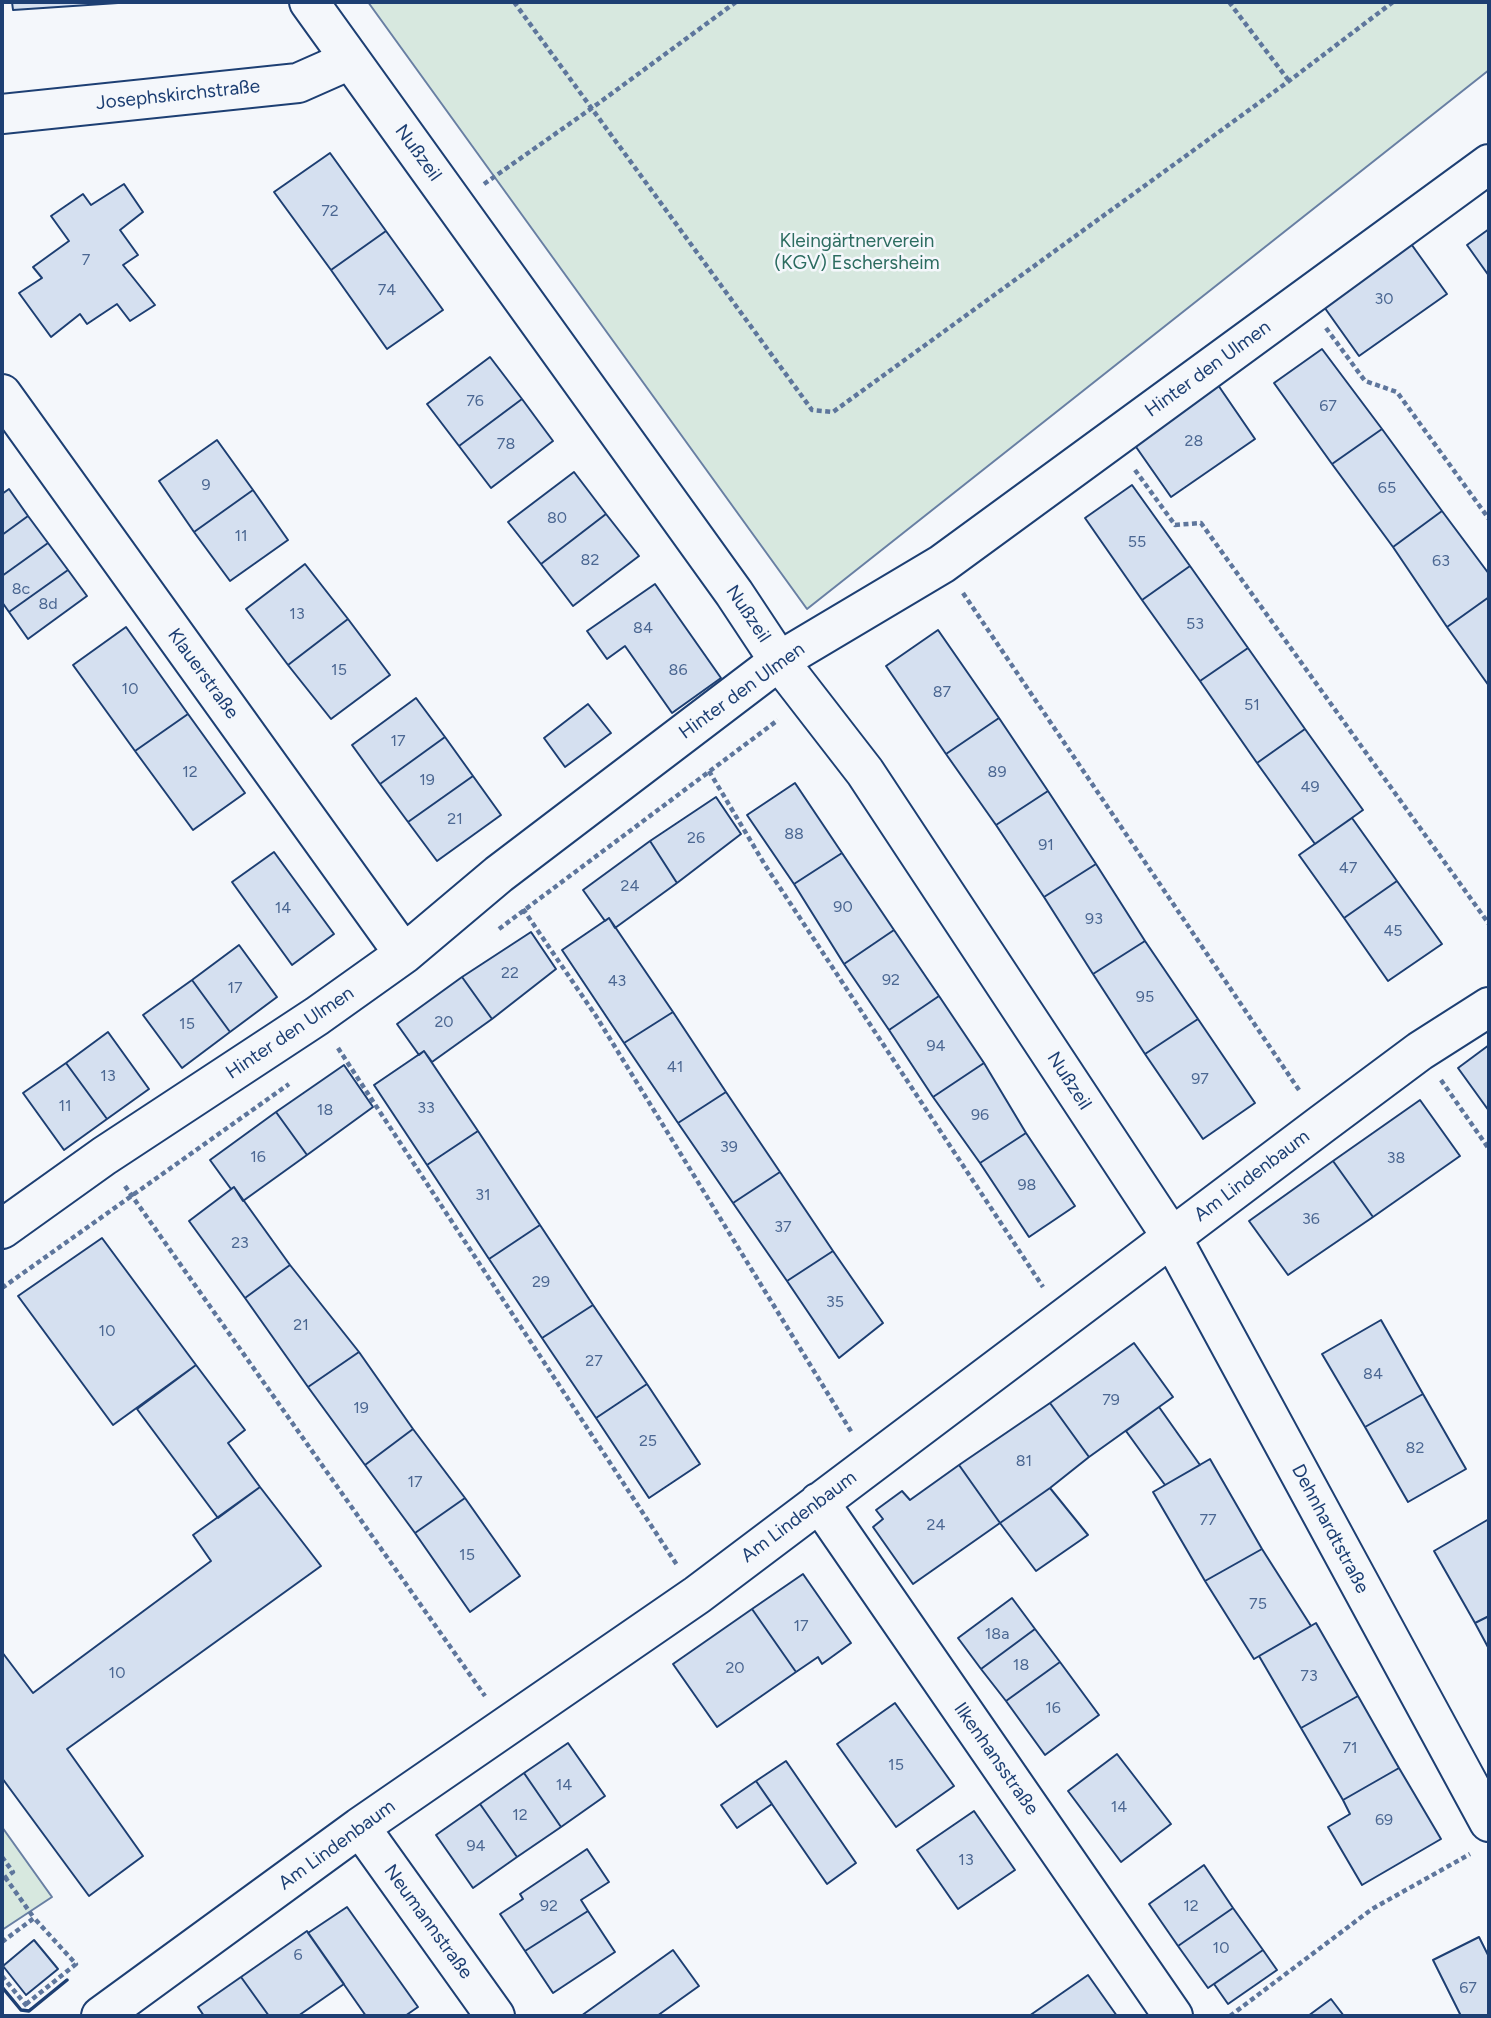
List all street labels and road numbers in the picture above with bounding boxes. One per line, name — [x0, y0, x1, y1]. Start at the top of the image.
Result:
street label: Josephskirchstraße — [95, 75, 261, 115]
street label: Nußzeil — [390, 120, 446, 186]
street label: Hinter den Ulmen — [1141, 316, 1275, 422]
street label: Nußzeil — [721, 581, 775, 647]
street label: Klauerstraße — [163, 624, 243, 724]
street label: Hinter den Ulmen — [675, 638, 809, 744]
street label: Hinter den Ulmen — [222, 982, 358, 1084]
street label: Nußzeil — [1042, 1048, 1096, 1114]
street label: Am Lindenbaum — [1190, 1125, 1314, 1227]
street label: Dehnhardtstraße — [1286, 1461, 1374, 1597]
street label: Am Lindenbaum — [737, 1466, 861, 1568]
street label: Ilkenhansstraße — [949, 1698, 1043, 1820]
street label: Am Lindenbaum — [274, 1795, 400, 1895]
street label: Neumannstraße — [379, 1860, 477, 1984]

